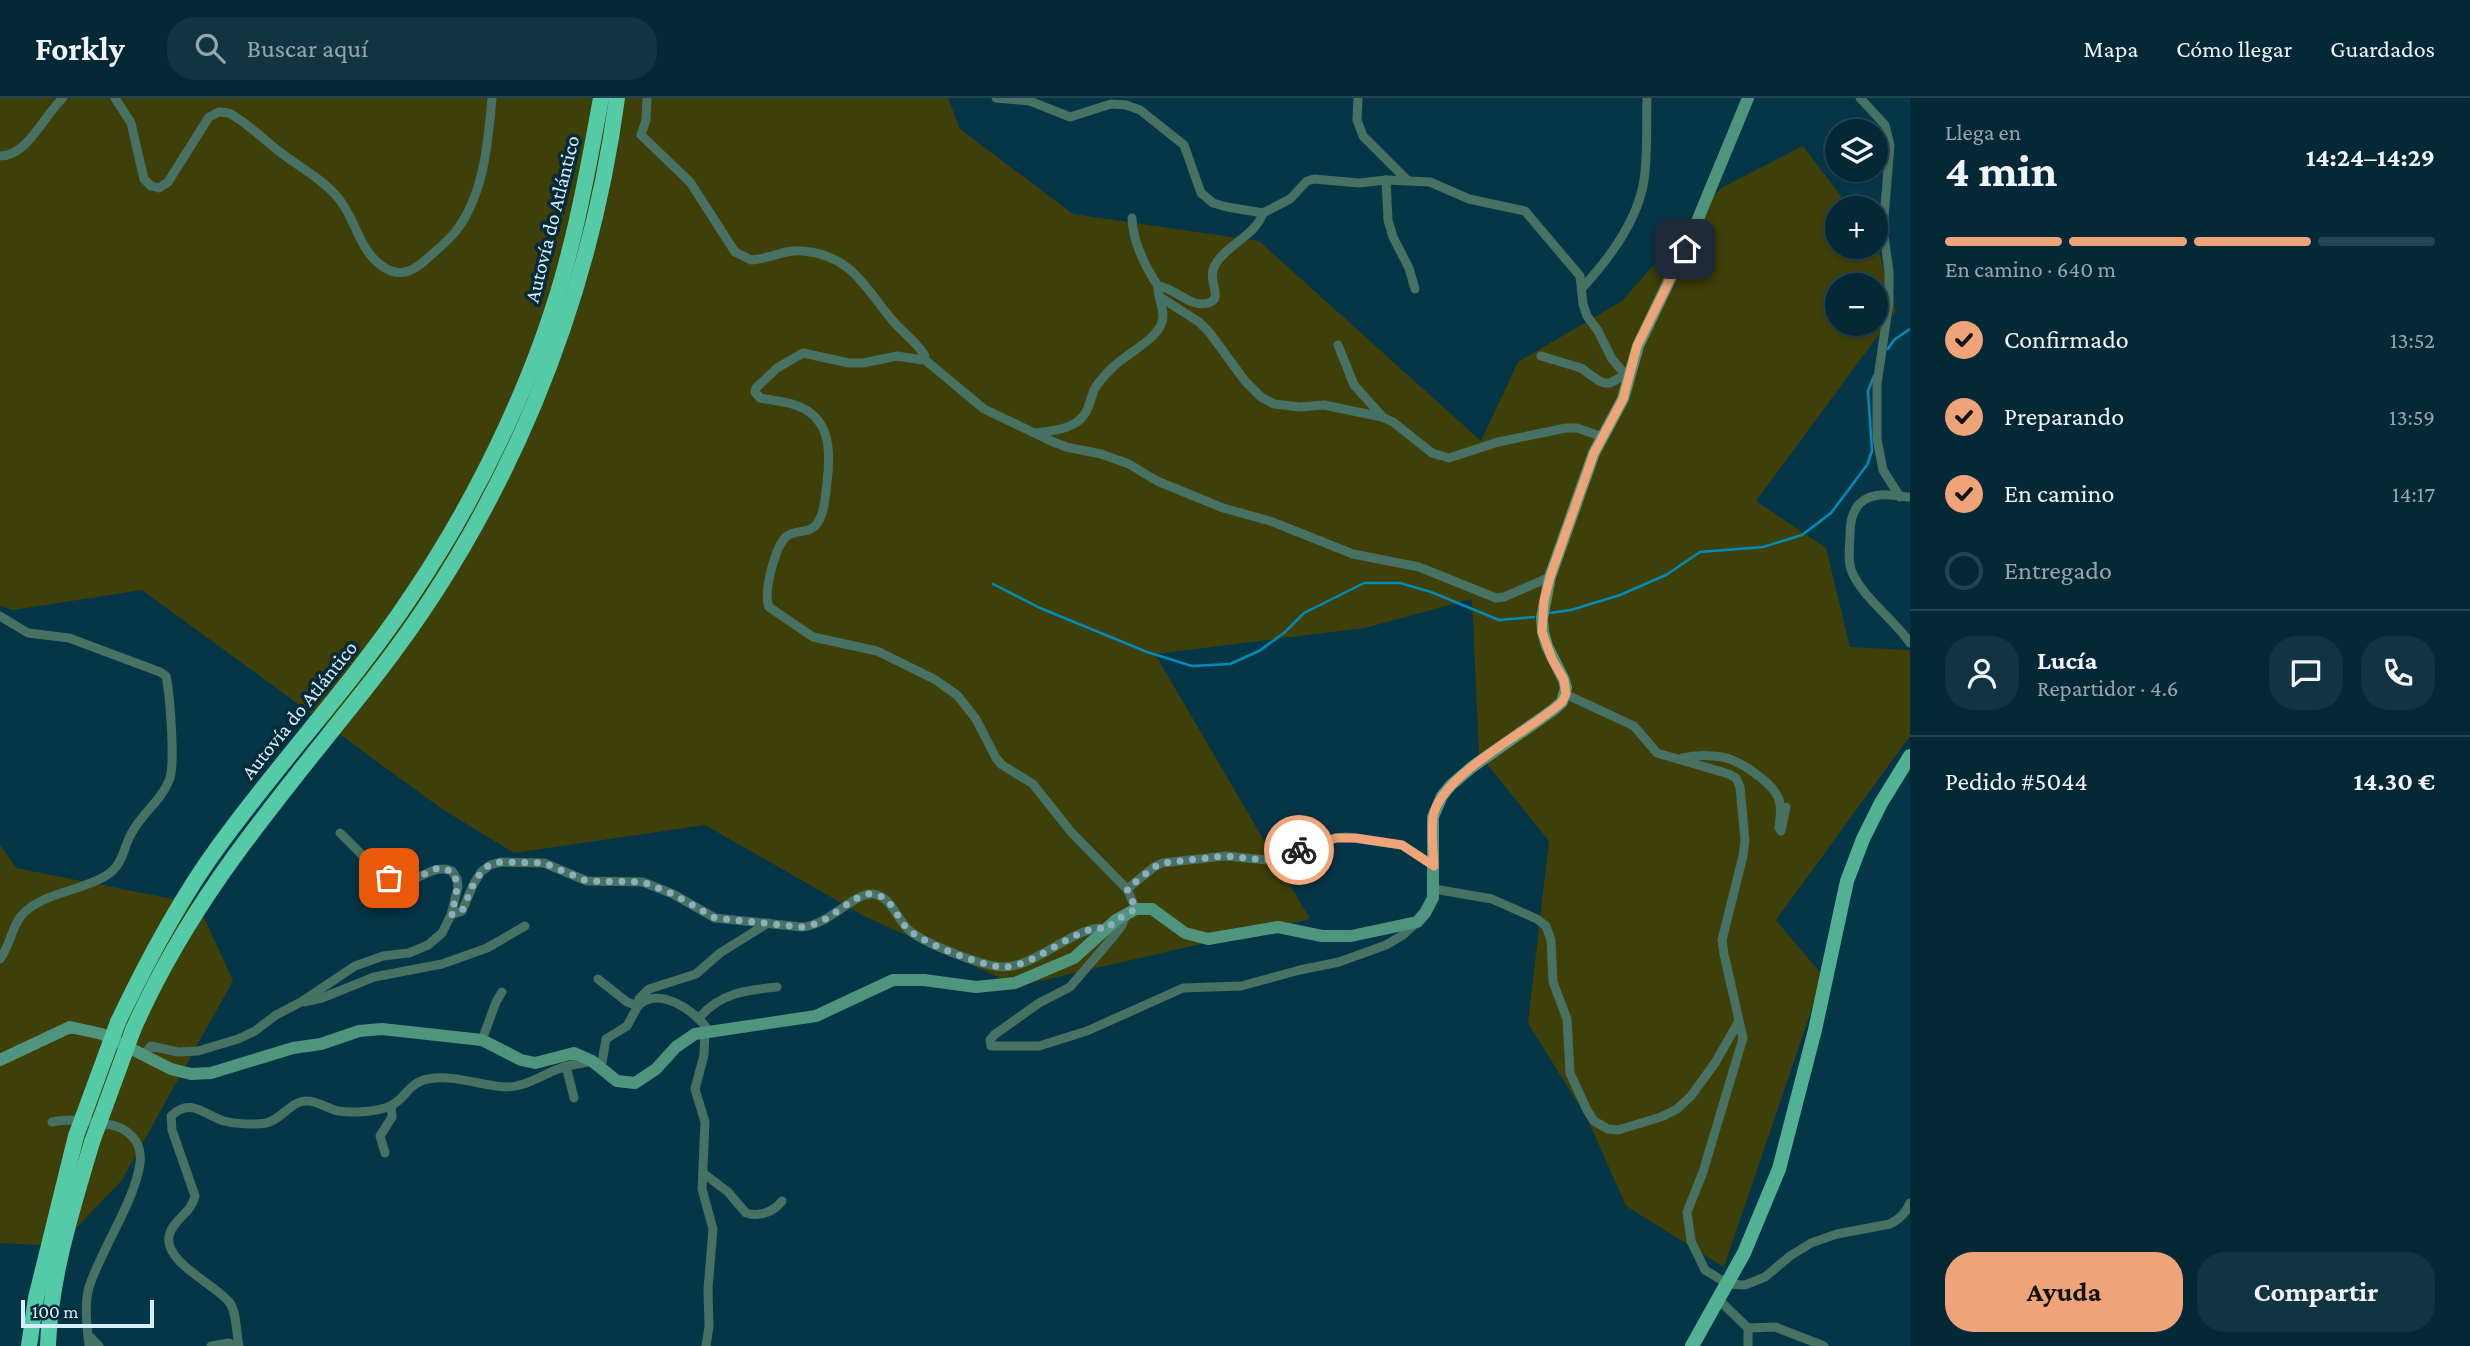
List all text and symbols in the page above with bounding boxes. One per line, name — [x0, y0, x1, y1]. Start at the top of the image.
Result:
search box — [167, 17, 657, 80]
icon: search — [191, 29, 229, 67]
text: Forkly — [35, 30, 125, 67]
text: Buscar aquí — [247, 34, 368, 63]
text: Mapa — [2084, 35, 2138, 62]
text: Cómo llegar — [2176, 35, 2292, 62]
text: Guardados — [2330, 35, 2435, 62]
map controls — [1825, 119, 1888, 336]
button: layers — [1825, 119, 1888, 182]
text: Llega en — [1945, 119, 2021, 145]
street label: Autovía do Atlántico — [520, 133, 584, 305]
text: 14:24–14:29 — [2306, 143, 2435, 172]
text: 4 min — [1945, 145, 2057, 196]
button: + — [1825, 196, 1888, 259]
pin — [1655, 219, 1715, 279]
icon: home — [1666, 230, 1704, 268]
text: En camino · 640 m — [1945, 256, 2116, 282]
button: − — [1825, 273, 1888, 336]
icon: check — [1945, 321, 1983, 359]
text: Confirmado — [2004, 325, 2129, 354]
text: 13:52 — [2390, 327, 2435, 353]
icon: check — [1945, 398, 1983, 436]
text: Preparando — [2004, 402, 2124, 431]
text: 13:59 — [2389, 404, 2435, 430]
icon: check — [1945, 475, 1983, 513]
text: En camino — [2004, 479, 2114, 508]
text: 14:17 — [2392, 481, 2435, 507]
text: Entregado — [2004, 556, 2112, 585]
street label: Autovía do Atlántico — [236, 636, 362, 784]
button: person — [1945, 636, 2019, 710]
button: chat — [2269, 636, 2343, 710]
button: phone — [2361, 636, 2435, 710]
text: Lucía — [2037, 646, 2097, 675]
text: Repartidor · 4.6 — [2037, 675, 2178, 701]
text: Pedido #5044 — [1945, 767, 2088, 796]
text: 14.30 € — [2353, 767, 2435, 796]
courier — [1264, 815, 1334, 885]
icon: bike — [1280, 831, 1318, 869]
pin — [359, 848, 419, 908]
icon: bag — [370, 859, 408, 897]
button: Ayuda — [1945, 1252, 2183, 1332]
button: Compartir — [2197, 1252, 2435, 1332]
scale bar — [21, 1297, 154, 1329]
text: 100 m — [32, 1301, 79, 1322]

